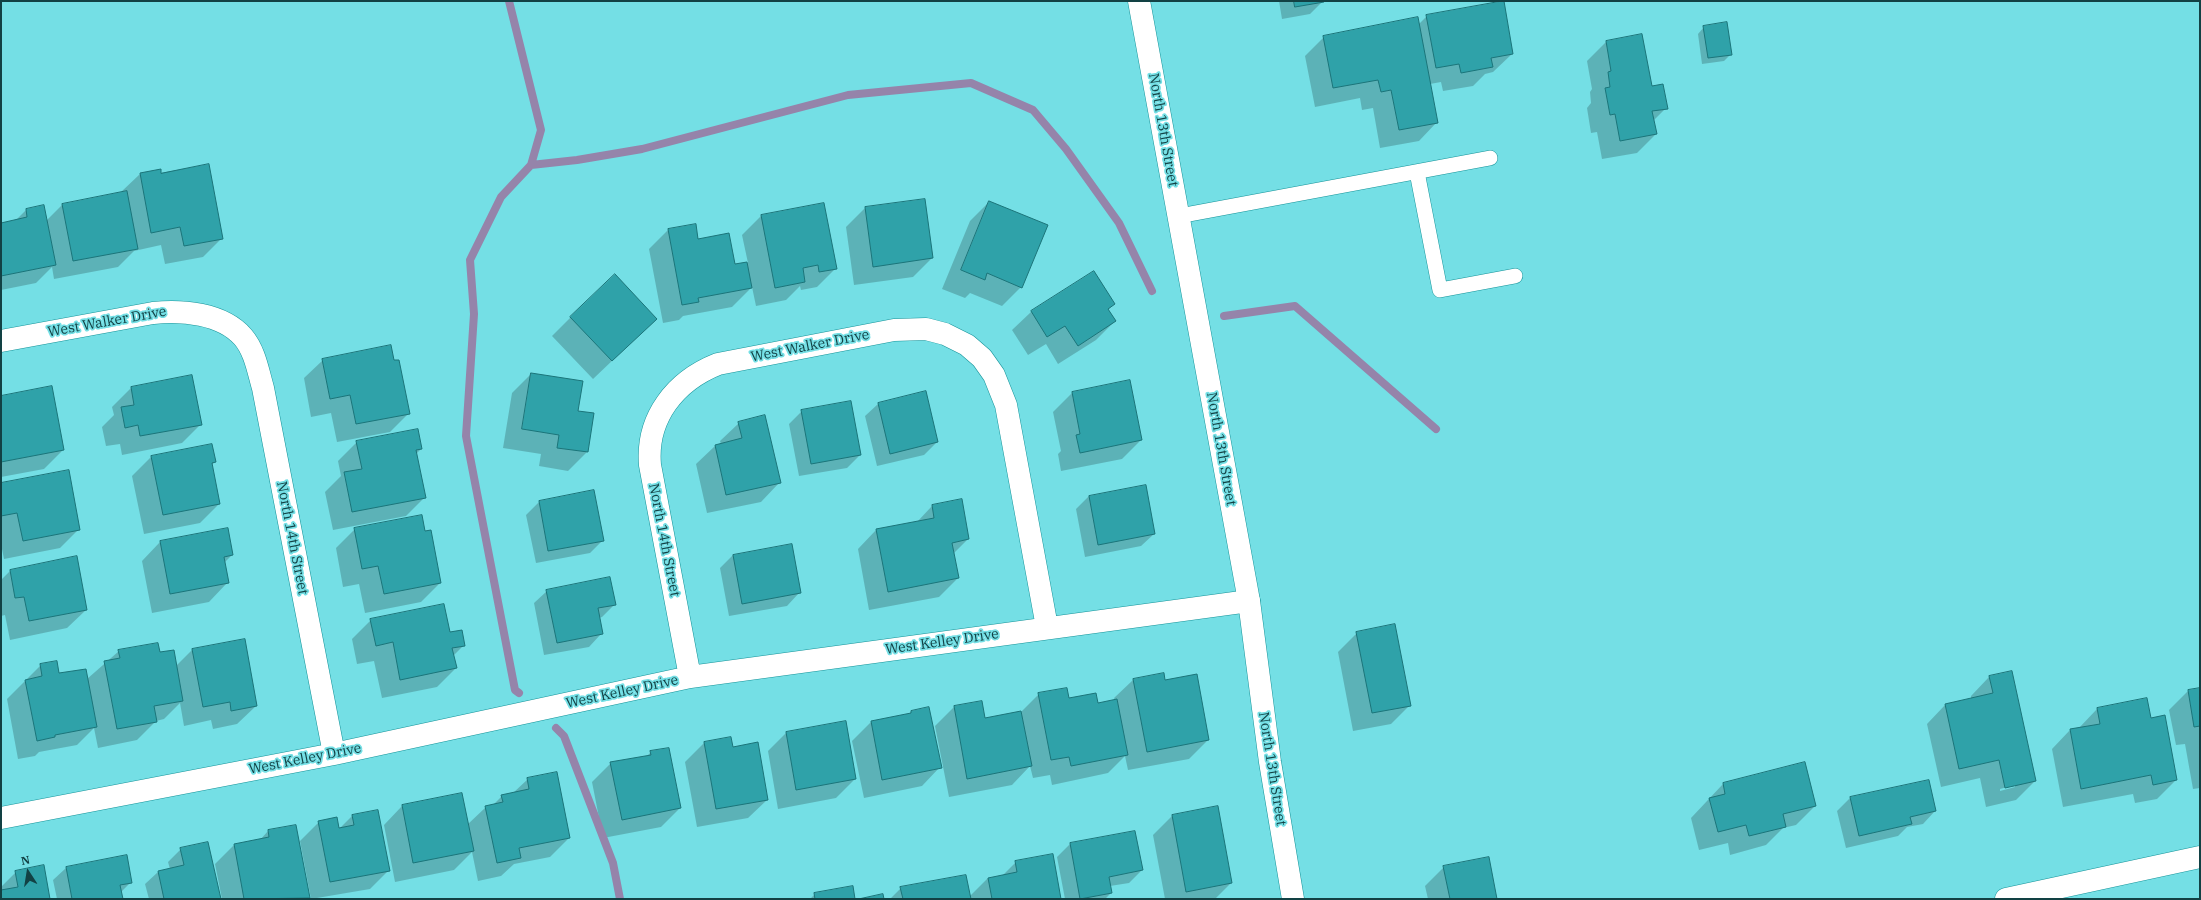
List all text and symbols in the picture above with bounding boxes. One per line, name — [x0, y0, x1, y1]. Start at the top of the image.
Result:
street label: North 13th Street — [1145, 72, 1181, 188]
street label: West Walker Drive — [46, 303, 168, 341]
street label: West Walker Drive — [749, 326, 871, 366]
street label: North 13th Street — [1203, 391, 1239, 507]
street label: North 14th Street — [273, 480, 311, 596]
street label: North 14th Street — [645, 482, 683, 598]
street label: West Kelley Drive — [884, 626, 1000, 658]
street label: West Kelley Drive — [564, 672, 680, 712]
street label: North 13th Street — [1255, 711, 1289, 827]
street label: West Kelley Drive — [247, 740, 363, 778]
north arrow — [8, 852, 48, 892]
text: N — [20, 853, 31, 868]

